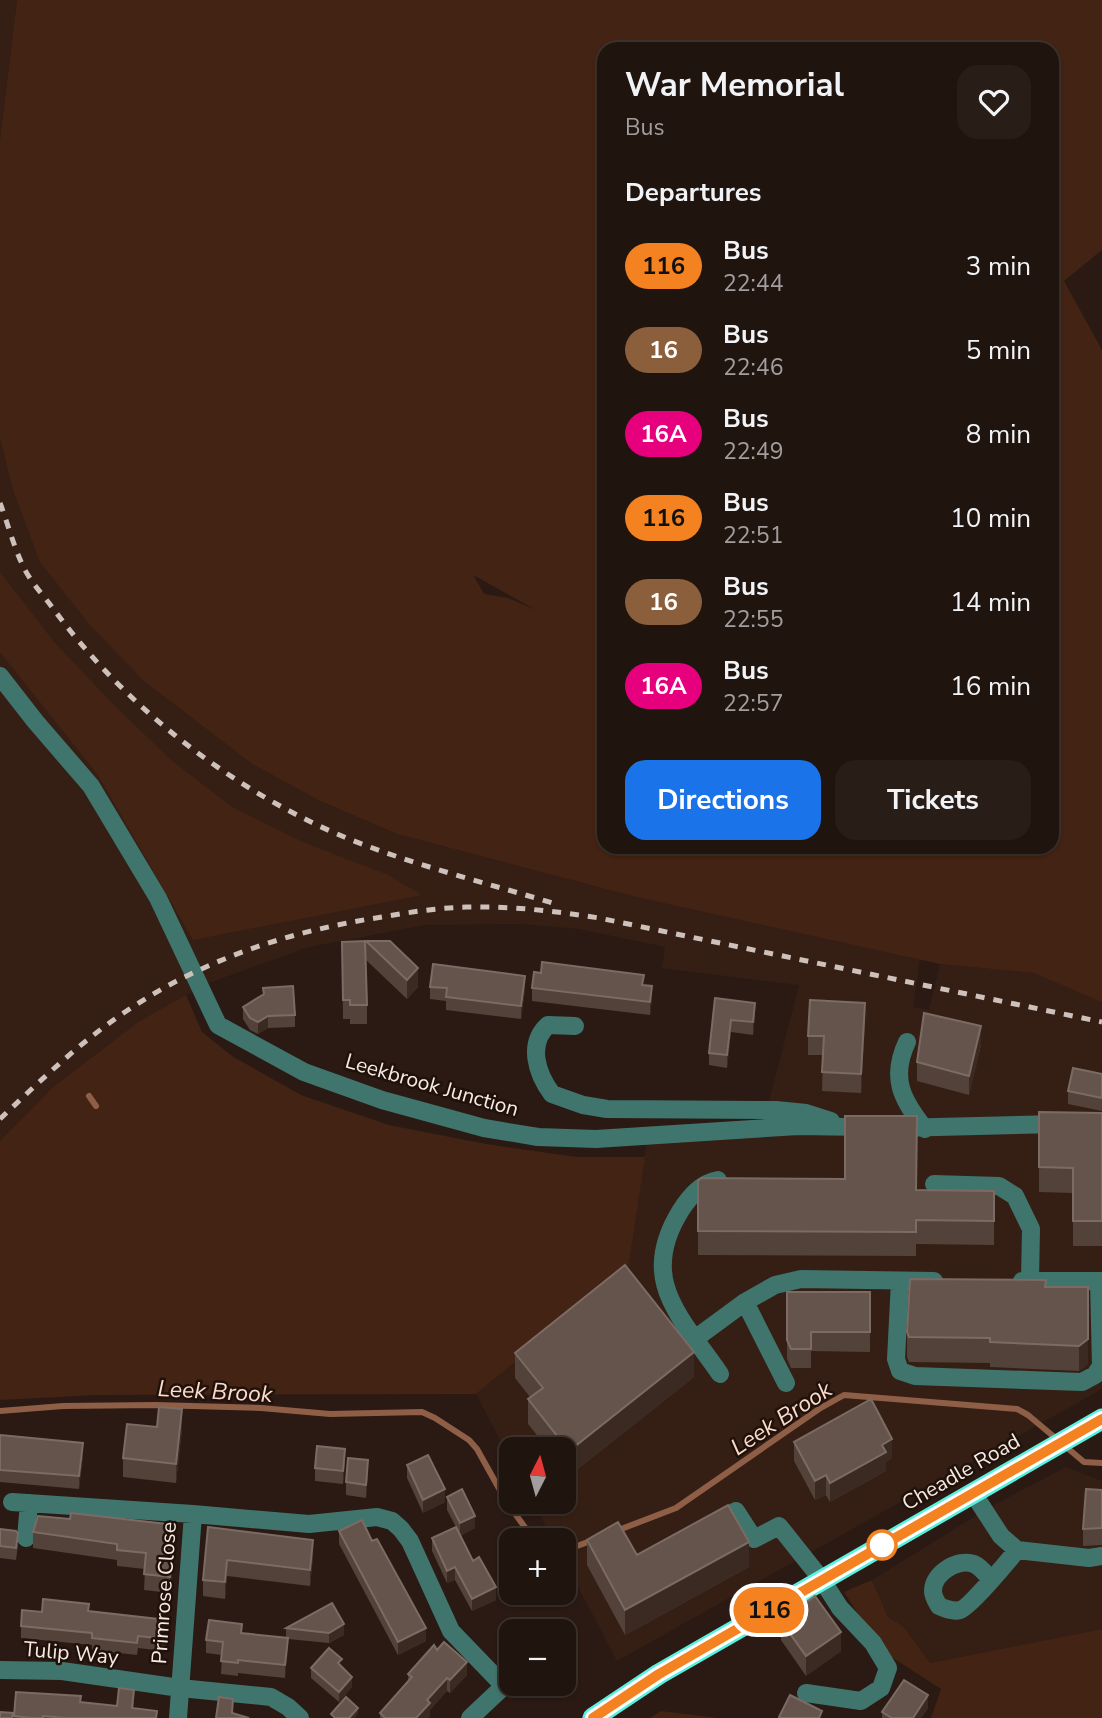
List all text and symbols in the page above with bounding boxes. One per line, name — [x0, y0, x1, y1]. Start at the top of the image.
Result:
text: War Memorial — [625, 63, 844, 108]
button: heart — [957, 65, 1031, 139]
text: Bus — [625, 112, 665, 143]
text: Departures — [625, 175, 761, 210]
text: Bus — [723, 233, 769, 268]
text: 3 min — [966, 249, 1031, 284]
text: 116 — [642, 250, 685, 282]
text: 22:44 — [723, 268, 783, 299]
text: Bus — [723, 317, 769, 352]
text: 5 min — [966, 333, 1031, 368]
text: 16 — [649, 334, 678, 366]
text: 22:46 — [723, 352, 783, 383]
text: Bus — [723, 401, 769, 436]
text: 8 min — [966, 417, 1031, 452]
text: 16A — [640, 418, 687, 450]
text: 22:49 — [723, 436, 783, 467]
text: Bus — [723, 485, 769, 520]
text: 10 min — [950, 501, 1031, 536]
text: 116 — [642, 502, 685, 534]
text: 22:51 — [723, 520, 783, 551]
text: Bus — [723, 569, 769, 604]
text: 14 min — [950, 585, 1031, 620]
text: 16 — [649, 586, 678, 618]
text: 22:55 — [723, 604, 783, 635]
text: Bus — [723, 653, 769, 688]
text: 16 min — [950, 669, 1031, 704]
text: 16A — [640, 670, 687, 702]
text: 22:57 — [723, 688, 783, 719]
button: Directions — [625, 760, 821, 840]
button: Tickets — [835, 760, 1031, 840]
street label: Leekbrook Junction — [342, 1047, 522, 1123]
water label: Leek Brook — [157, 1373, 274, 1410]
water label: Leek Brook — [725, 1374, 838, 1463]
street label: Cheadle Road — [897, 1427, 1025, 1517]
north arrow — [499, 1437, 576, 1514]
map controls — [499, 1437, 576, 1696]
street label: Primrose Close — [145, 1521, 183, 1665]
button: + — [499, 1528, 576, 1605]
unlabelled marker — [867, 1530, 897, 1560]
line badge: 116 — [729, 1587, 809, 1633]
text: 116 — [747, 1594, 791, 1626]
button: − — [499, 1619, 576, 1696]
street label: Tulip Way — [22, 1635, 120, 1671]

